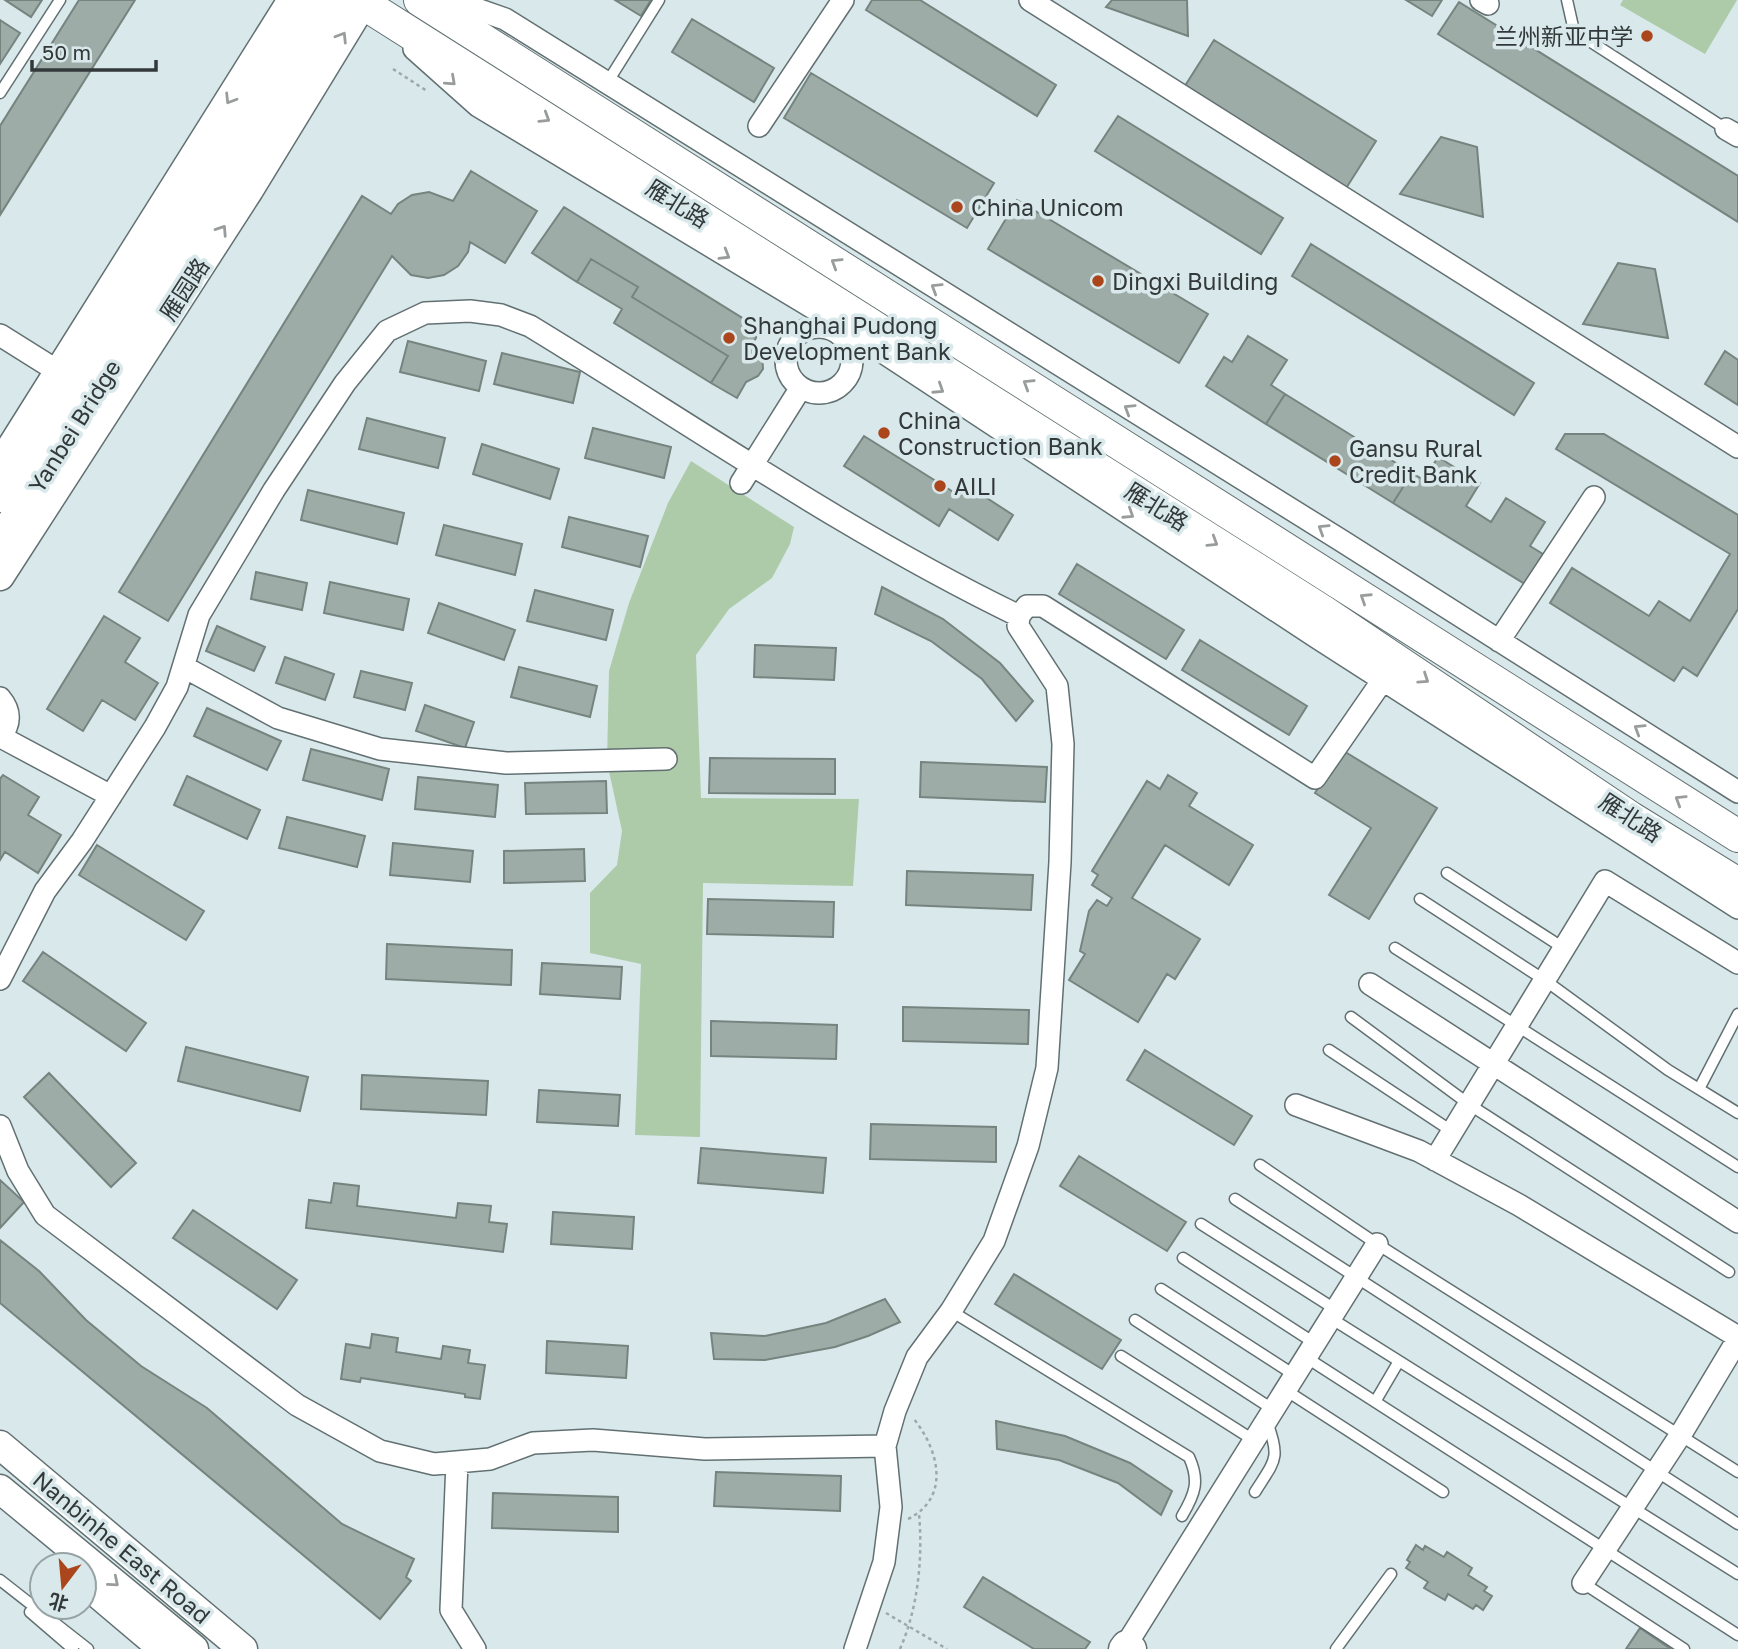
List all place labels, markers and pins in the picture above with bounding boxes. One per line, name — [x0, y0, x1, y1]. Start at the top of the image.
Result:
place label: 兰州新亚中学 — [1495, 22, 1633, 50]
marker: 兰州新亚中学 — [1639, 28, 1655, 44]
place label: China Unicom — [971, 193, 1124, 221]
marker: China Unicom — [949, 199, 965, 215]
place label: Dingxi Building — [1112, 267, 1278, 295]
marker: Dingxi Building — [1090, 273, 1106, 289]
place label: Shanghai Pudong Development Bank — [743, 311, 951, 365]
marker: Shanghai Pudong Development Bank — [721, 330, 737, 346]
place label: China Construction Bank — [898, 406, 1103, 460]
marker: China Construction Bank — [876, 425, 892, 441]
place label: Gansu Rural Credit Bank — [1349, 434, 1482, 488]
marker: Gansu Rural Credit Bank — [1327, 453, 1343, 469]
place label: AILI — [954, 472, 997, 500]
marker: AILI — [932, 478, 948, 494]

